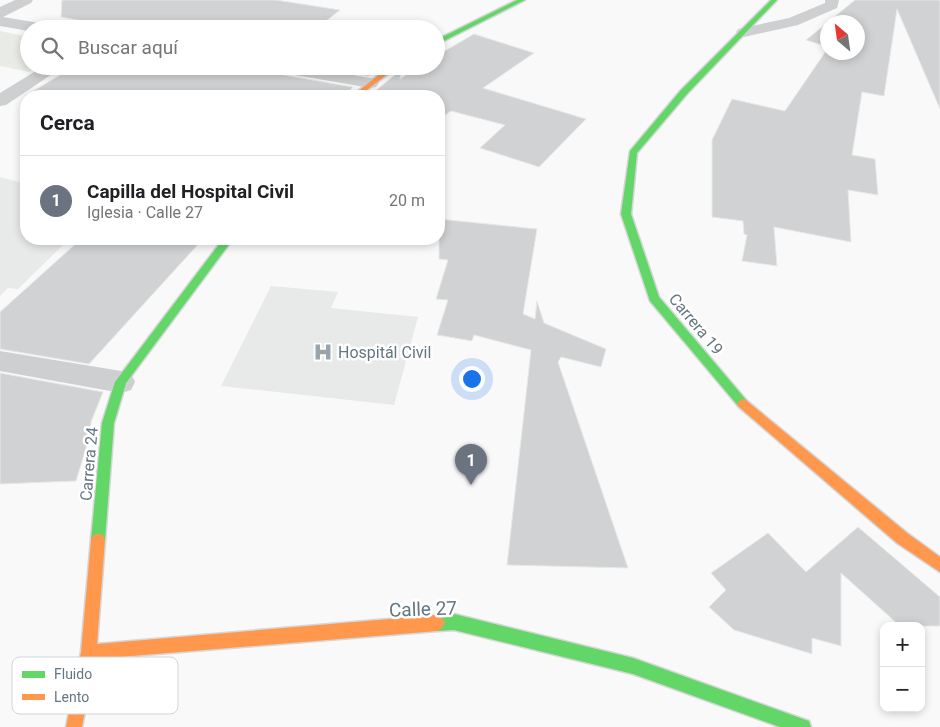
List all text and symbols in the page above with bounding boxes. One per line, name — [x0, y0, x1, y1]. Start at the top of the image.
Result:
north arrow — [820, 15, 865, 60]
search box — [20, 20, 445, 75]
icon: search — [38, 34, 66, 62]
text: Buscar aquí — [78, 36, 178, 59]
text: Cerca — [40, 111, 95, 135]
text: Capilla del Hospital Civil — [87, 180, 294, 203]
text: 1 — [51, 191, 61, 210]
text: 20 m — [389, 191, 425, 210]
text: Iglesia · Calle 27 — [87, 203, 203, 222]
street label: Carrera 19 — [665, 290, 727, 358]
hospital icon: Hospitál Civil — [312, 341, 334, 363]
place label: Hospitál Civil — [338, 343, 431, 362]
your location — [459, 366, 485, 392]
street label: Carrera 24 — [76, 426, 102, 502]
pin: 1 — [455, 444, 487, 485]
street label: Calle 27 — [389, 596, 457, 622]
map controls — [880, 622, 925, 712]
button: + — [880, 622, 925, 667]
legend — [12, 657, 178, 714]
text: Fluido — [54, 666, 92, 682]
button: − — [880, 667, 925, 712]
text: Lento — [54, 689, 89, 705]

